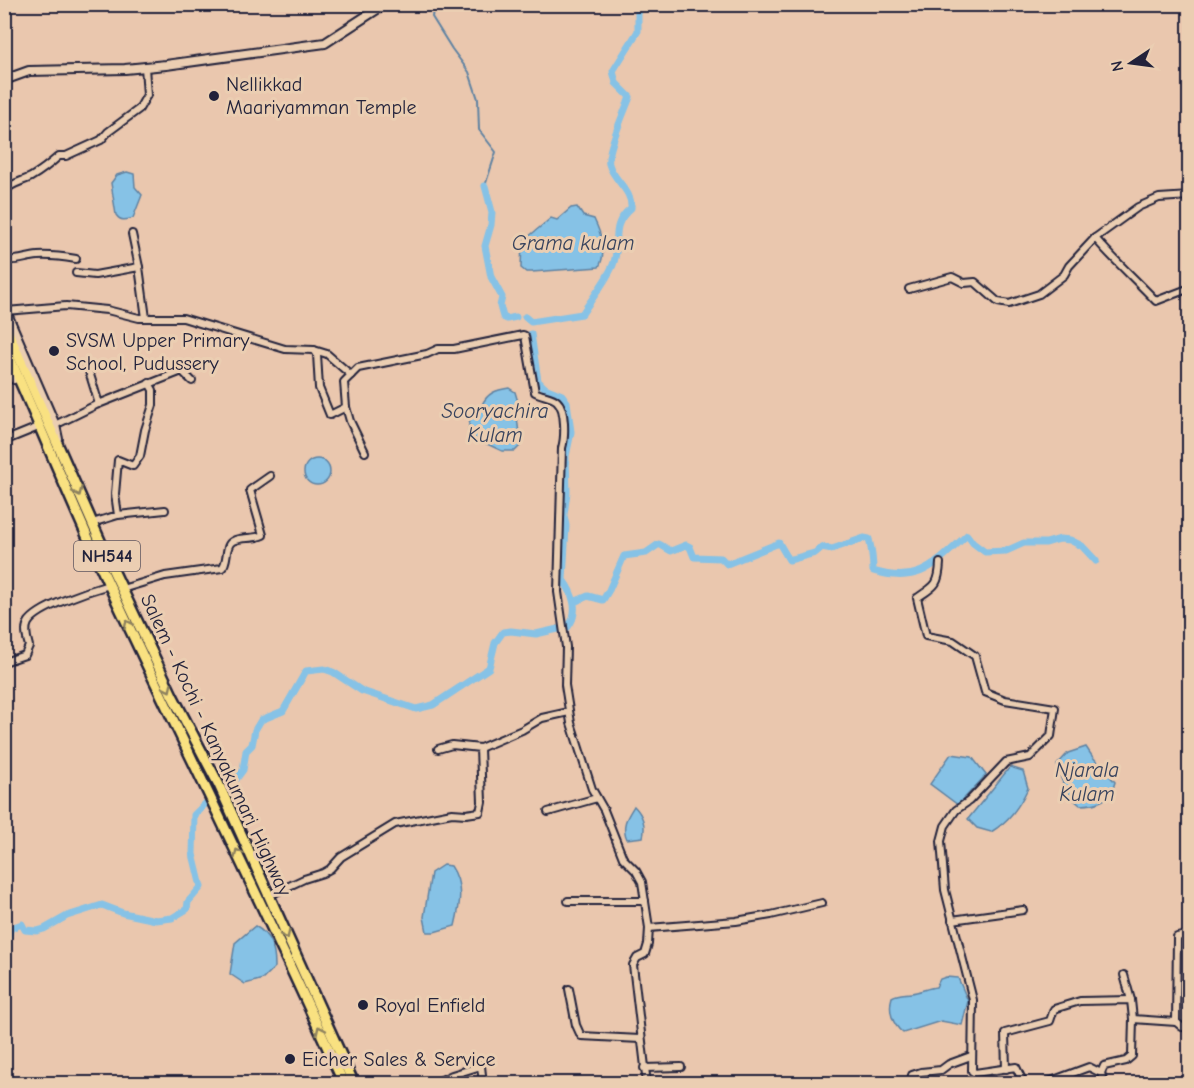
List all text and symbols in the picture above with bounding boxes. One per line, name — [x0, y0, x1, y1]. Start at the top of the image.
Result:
north arrow — [1101, 33, 1161, 93]
text: N — [1107, 59, 1127, 73]
place label: Nellikkad Maariyamman Temple — [226, 73, 416, 119]
marker: Nellikkad Maariyamman Temple — [207, 89, 221, 103]
water label: Grama kulam — [512, 231, 634, 255]
place label: SVSM Upper Primary School, Pudussery — [66, 329, 249, 375]
marker: SVSM Upper Primary School, Pudussery — [47, 344, 61, 358]
water label: Sooryachira Kulam — [442, 399, 549, 447]
one-way arrow — [71, 486, 83, 497]
road number: NH544 — [74, 541, 140, 571]
street label: Salem - Kochi - Kanyakumari Highway — [136, 590, 296, 900]
one-way arrow — [123, 620, 135, 631]
one-way arrow — [161, 682, 173, 693]
water label: Njarala Kulam — [1055, 758, 1119, 806]
one-way arrow — [233, 849, 245, 860]
one-way arrow — [279, 928, 291, 939]
place label: Royal Enfield — [375, 994, 485, 1017]
marker: Royal Enfield — [356, 998, 370, 1012]
one-way arrow — [315, 1026, 327, 1037]
place label: Eicher Sales & Service — [302, 1048, 495, 1071]
marker: Eicher Sales & Service — [283, 1052, 297, 1066]

